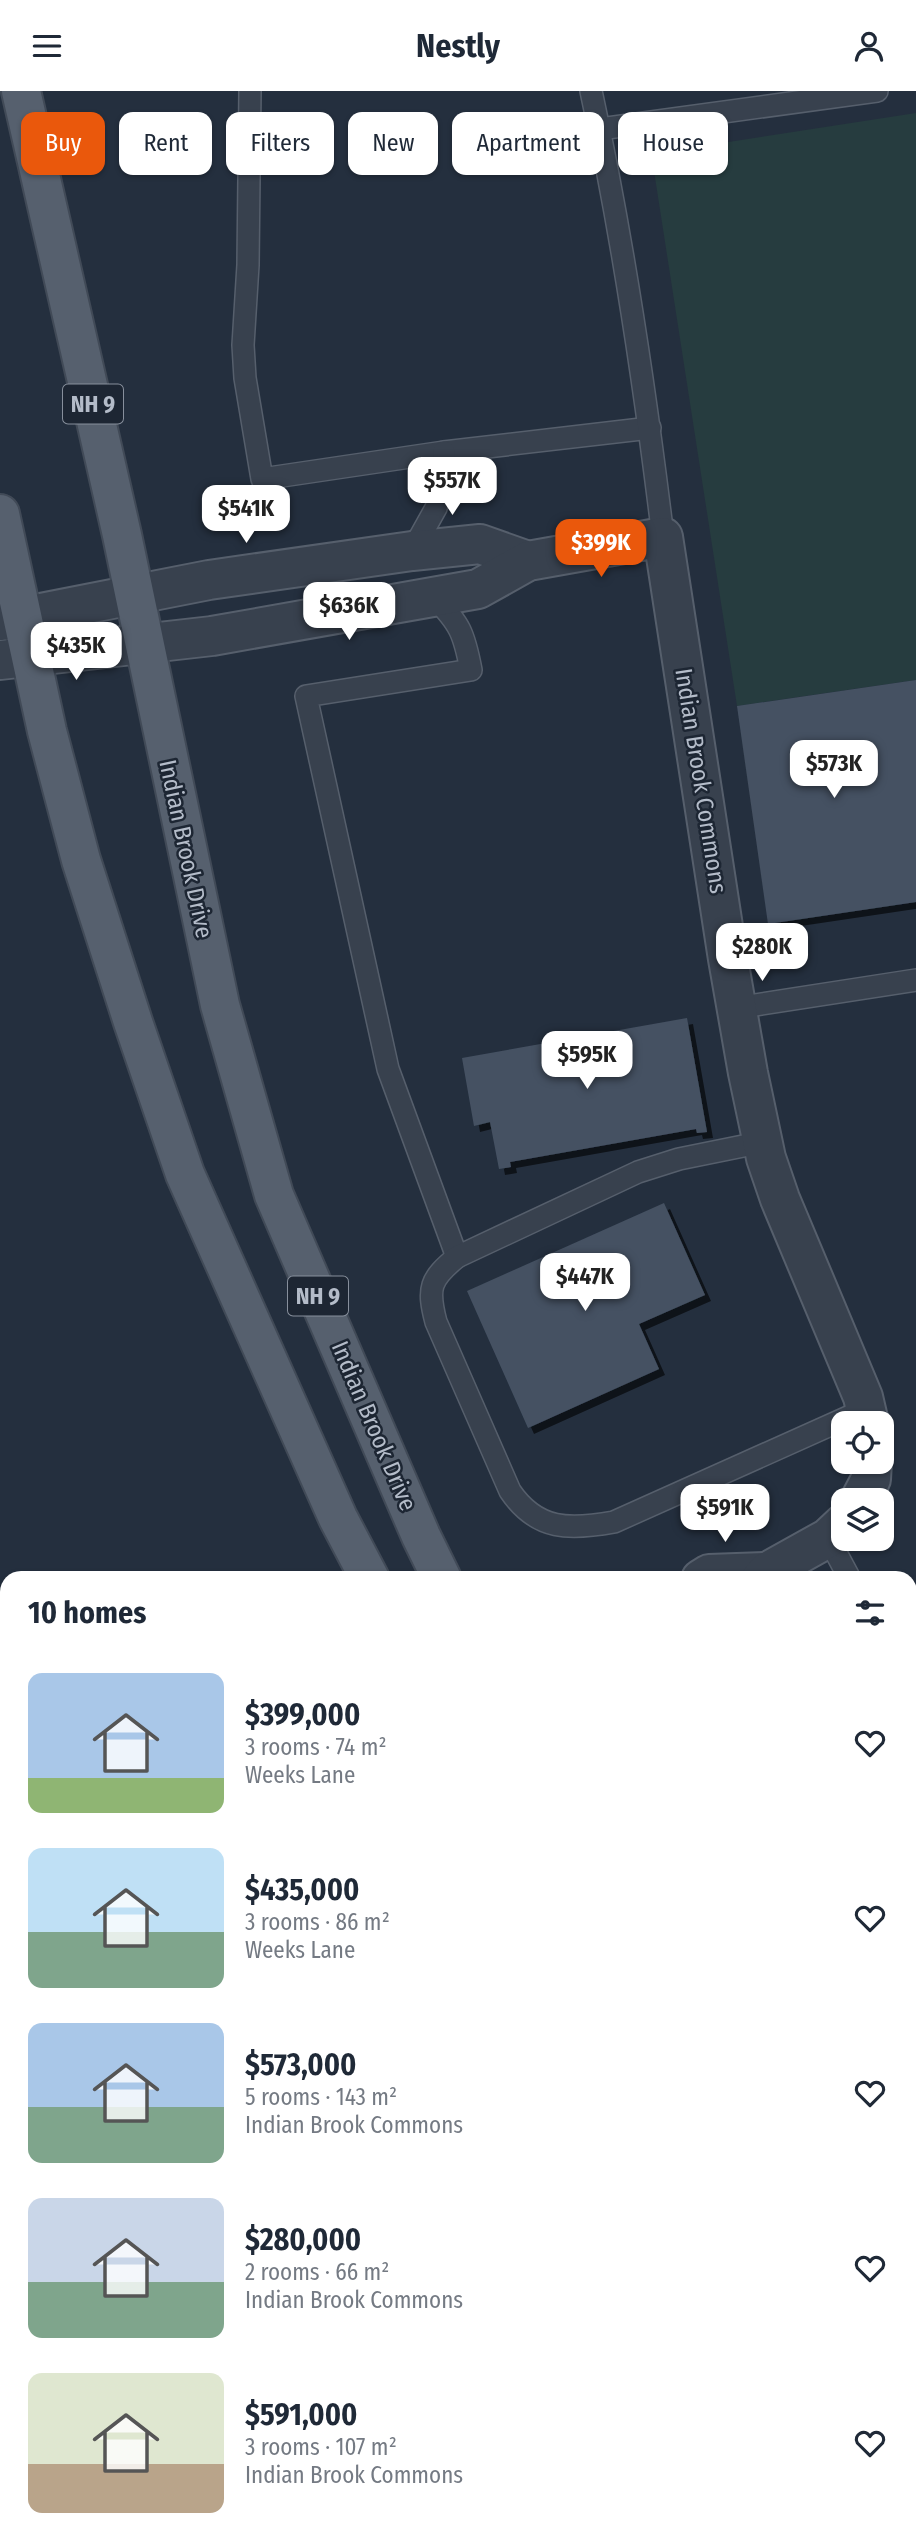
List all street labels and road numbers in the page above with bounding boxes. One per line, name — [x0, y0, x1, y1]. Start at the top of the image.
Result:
road number: NH 9 — [63, 385, 123, 423]
street label: Indian Brook Commons — [669, 666, 733, 896]
street label: Indian Brook Drive — [153, 757, 219, 941]
road number: NH 9 — [288, 1277, 348, 1315]
street label: Indian Brook Drive — [326, 1337, 422, 1515]

